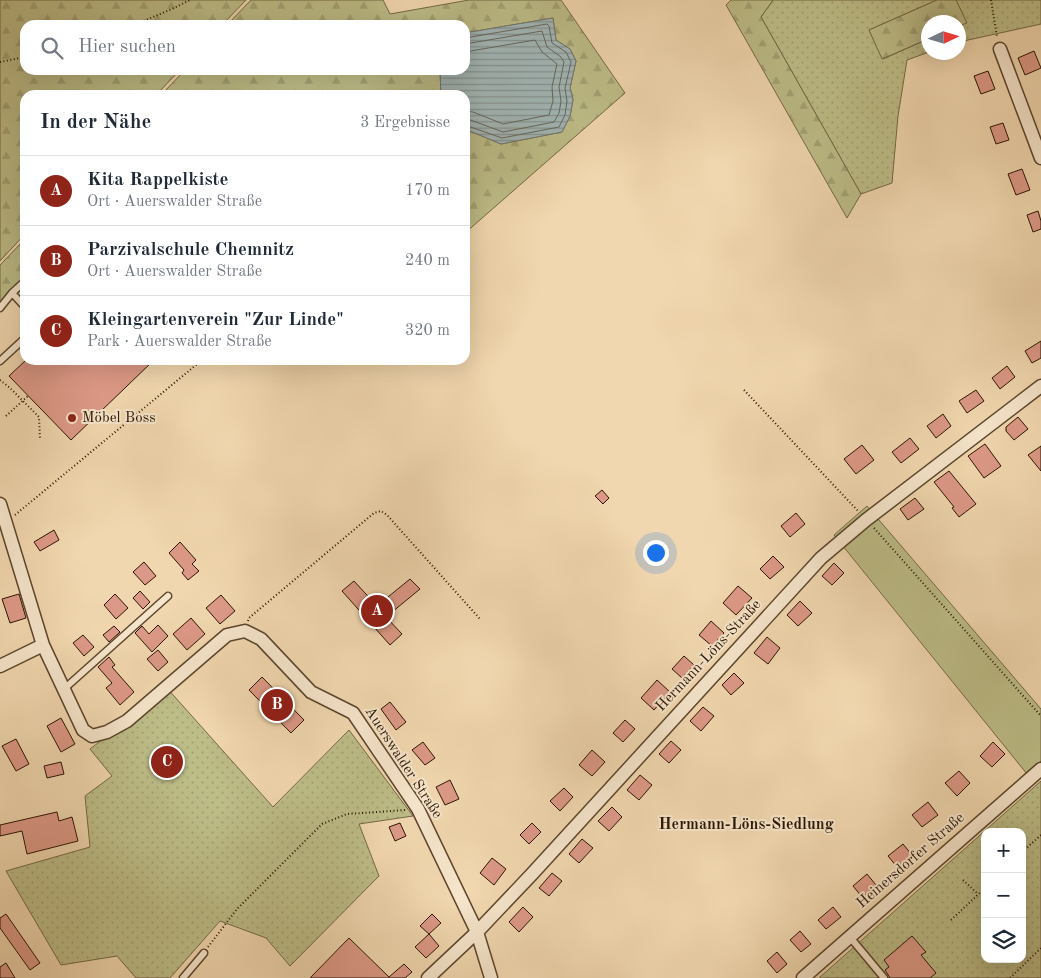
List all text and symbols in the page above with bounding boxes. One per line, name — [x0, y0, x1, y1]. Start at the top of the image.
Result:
north arrow — [921, 15, 966, 60]
search box — [20, 20, 470, 75]
icon: search — [38, 34, 66, 62]
text: Hier suchen — [78, 38, 176, 57]
text: In der Nähe — [40, 112, 151, 133]
text: 3 Ergebnisse — [360, 115, 450, 131]
text: Kita Rappelkiste — [87, 171, 228, 190]
text: A — [50, 183, 62, 199]
text: 170 m — [405, 183, 450, 199]
text: Ort · Auerswalder Straße — [87, 194, 262, 210]
text: Parzivalschule Chemnitz — [87, 241, 294, 260]
text: B — [50, 253, 62, 269]
text: 240 m — [405, 253, 450, 269]
text: Ort · Auerswalder Straße — [87, 264, 262, 280]
text: Kleingartenverein "Zur Linde" — [87, 311, 344, 330]
text: C — [51, 323, 61, 339]
text: 320 m — [405, 323, 450, 339]
text: Park · Auerswalder Straße — [87, 334, 272, 350]
place label: Möbel Boss — [82, 411, 156, 426]
marker: Möbel Boss — [66, 412, 78, 424]
your location — [643, 540, 669, 566]
pin: A — [361, 592, 393, 630]
street label: Hermann-Löns-Straße — [654, 597, 765, 715]
pin: B — [261, 686, 293, 724]
street label: Auerswalder Straße — [361, 705, 445, 822]
pin: C — [151, 743, 183, 781]
street label: Heinersdorfer Straße — [854, 810, 968, 912]
district label: Hermann-Löns-Siedlung — [658, 817, 834, 833]
map controls — [981, 828, 1026, 963]
button: + — [981, 828, 1026, 873]
button: − — [981, 873, 1026, 918]
button: layers — [981, 918, 1026, 963]

